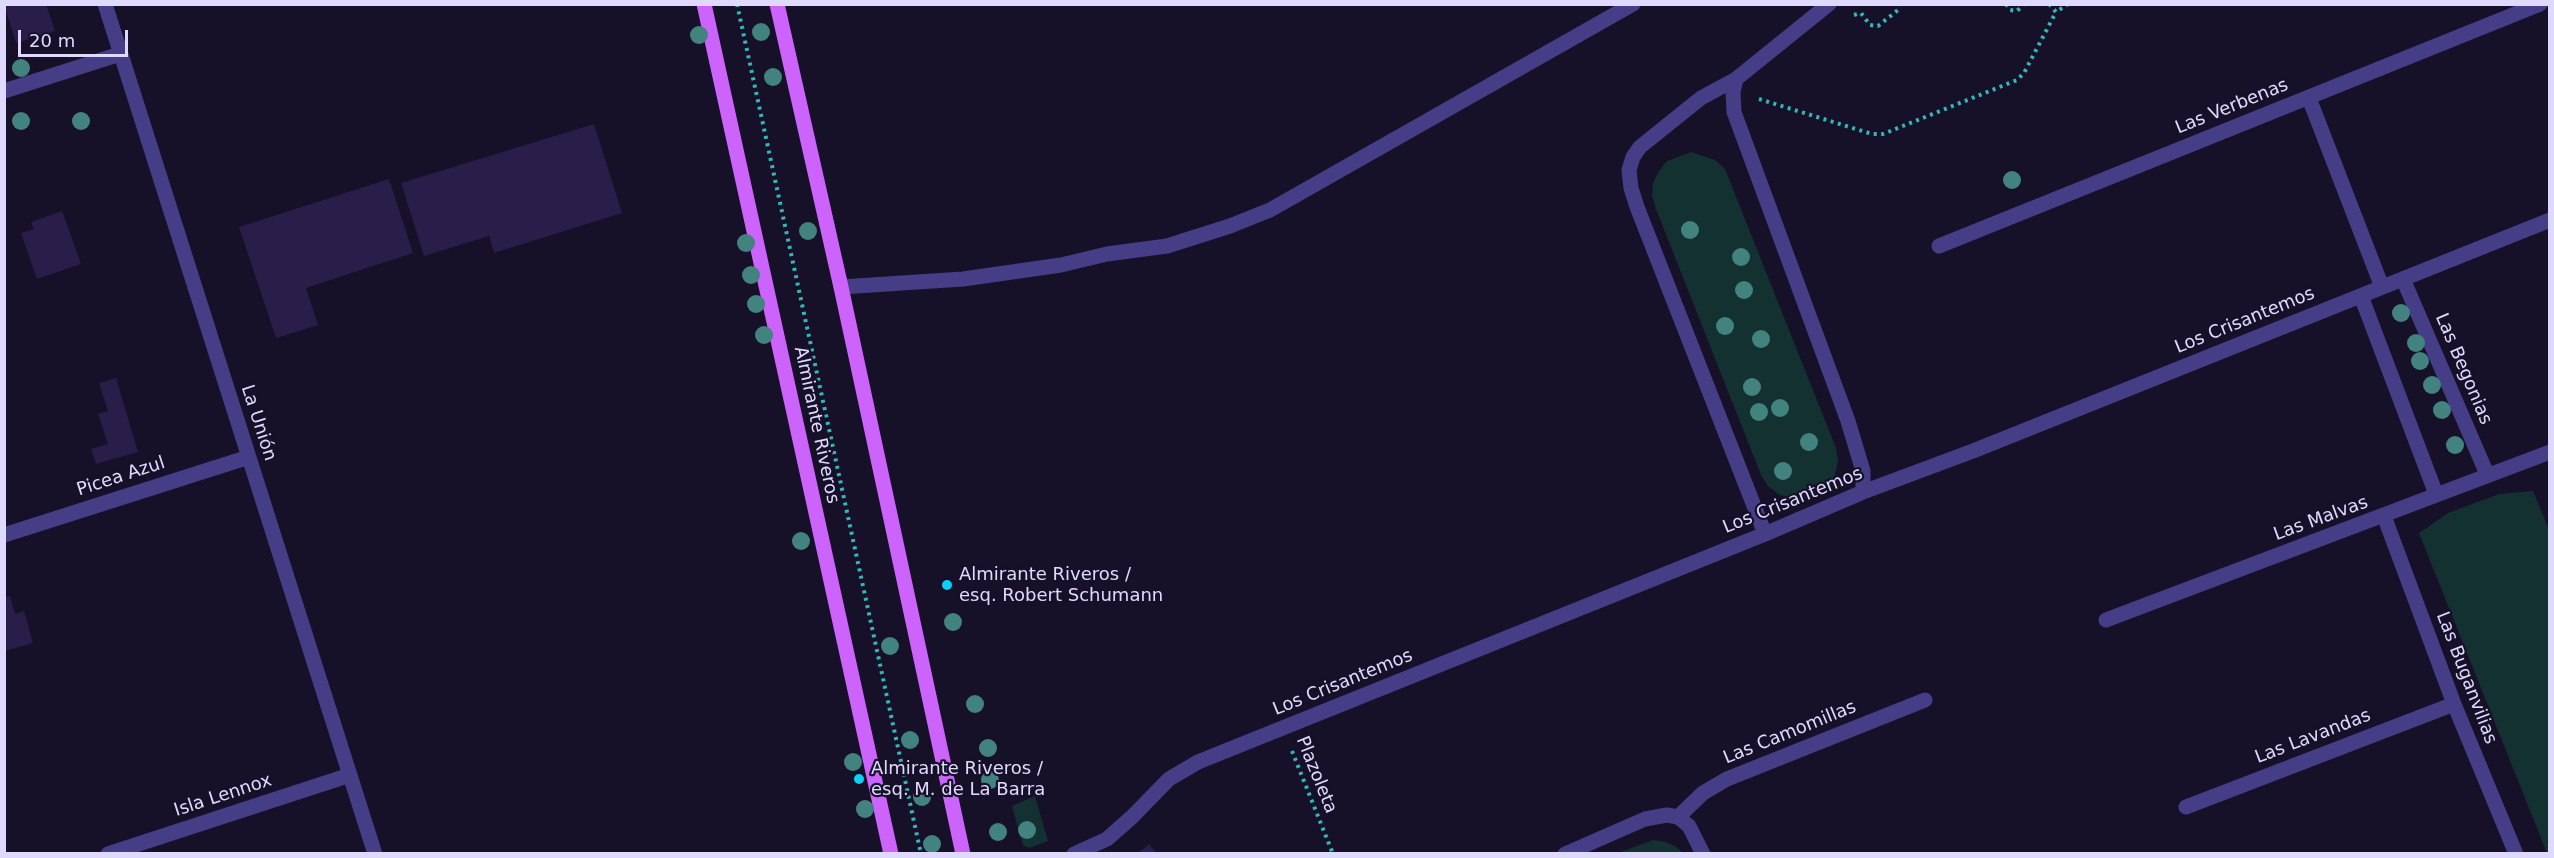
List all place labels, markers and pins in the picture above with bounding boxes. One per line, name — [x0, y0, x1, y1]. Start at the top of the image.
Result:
place label: Almirante Riveros / esq. Robert Schumann — [959, 564, 1163, 606]
marker: Almirante Riveros / esq. Robert Schumann — [940, 578, 954, 592]
place label: Almirante Riveros / esq. M. de La Barra — [871, 758, 1045, 800]
marker: Almirante Riveros / esq. M. de La Barra — [852, 772, 866, 786]

